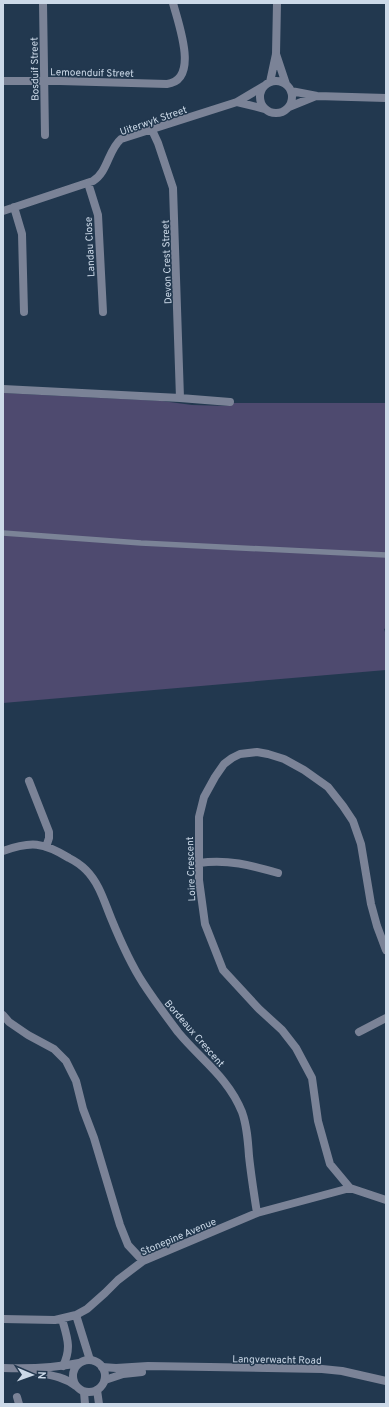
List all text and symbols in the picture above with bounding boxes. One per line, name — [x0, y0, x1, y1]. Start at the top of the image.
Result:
street label: Bosduif Street — [28, 37, 43, 101]
street label: Lemoenduif Street — [50, 66, 134, 81]
street label: Uiterwyk Street — [118, 104, 189, 139]
street label: Landau Close — [82, 217, 99, 277]
street label: Devon Crest Street — [160, 219, 175, 304]
street label: Loire Crescent — [184, 836, 199, 902]
street label: Bordeaux Crescent — [161, 998, 227, 1071]
street label: Stonepine Avenue — [139, 1216, 218, 1259]
street label: Langverwacht Road — [232, 1353, 322, 1368]
north arrow — [12, 1355, 52, 1395]
text: N — [34, 1371, 48, 1380]

